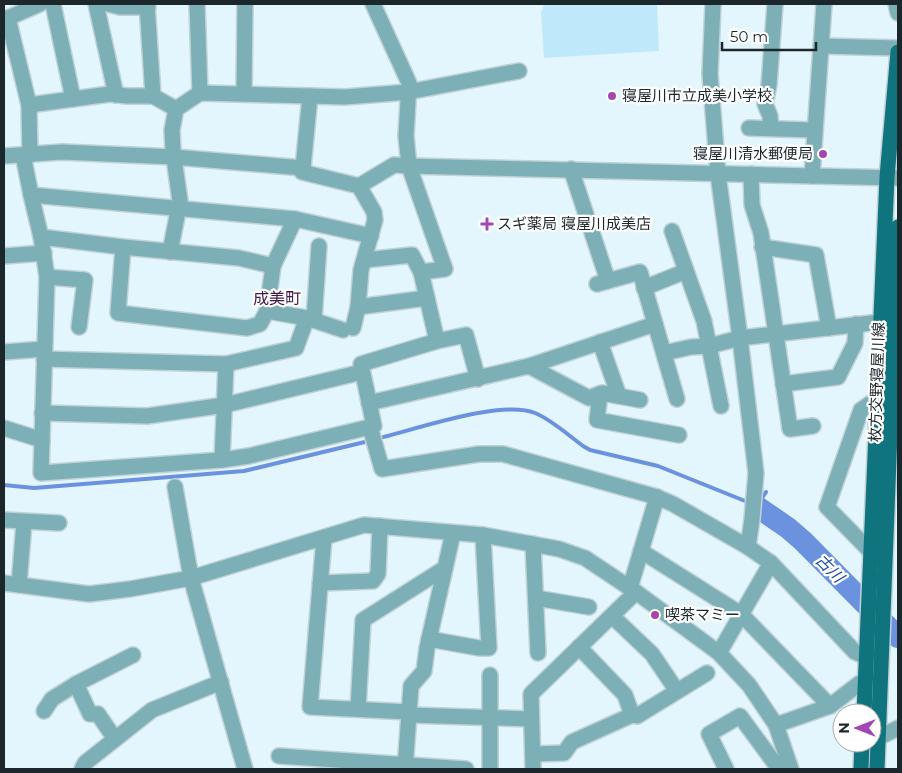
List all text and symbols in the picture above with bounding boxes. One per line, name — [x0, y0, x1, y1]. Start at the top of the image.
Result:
scale bar — [722, 20, 816, 52]
text: 50 m — [730, 27, 768, 46]
place label: 寝屋川市立成美小学校 — [622, 86, 772, 105]
marker: 寝屋川市立成美小学校 — [606, 90, 618, 102]
place label: 寝屋川清水郵便局 — [693, 144, 813, 163]
marker: 寝屋川清水郵便局 — [817, 148, 829, 160]
place label: スギ薬局 寝屋川成美店 — [497, 214, 651, 233]
marker: スギ薬局 寝屋川成美店 — [481, 218, 493, 230]
district label: 成美町 — [253, 289, 301, 308]
street label: 枚方交野寝屋川線 — [865, 322, 888, 442]
water label: 古川 — [812, 550, 849, 588]
place label: 喫茶マミー — [665, 605, 740, 624]
marker: 喫茶マミー — [649, 609, 661, 621]
north arrow — [832, 703, 882, 753]
text: N — [835, 722, 853, 734]

